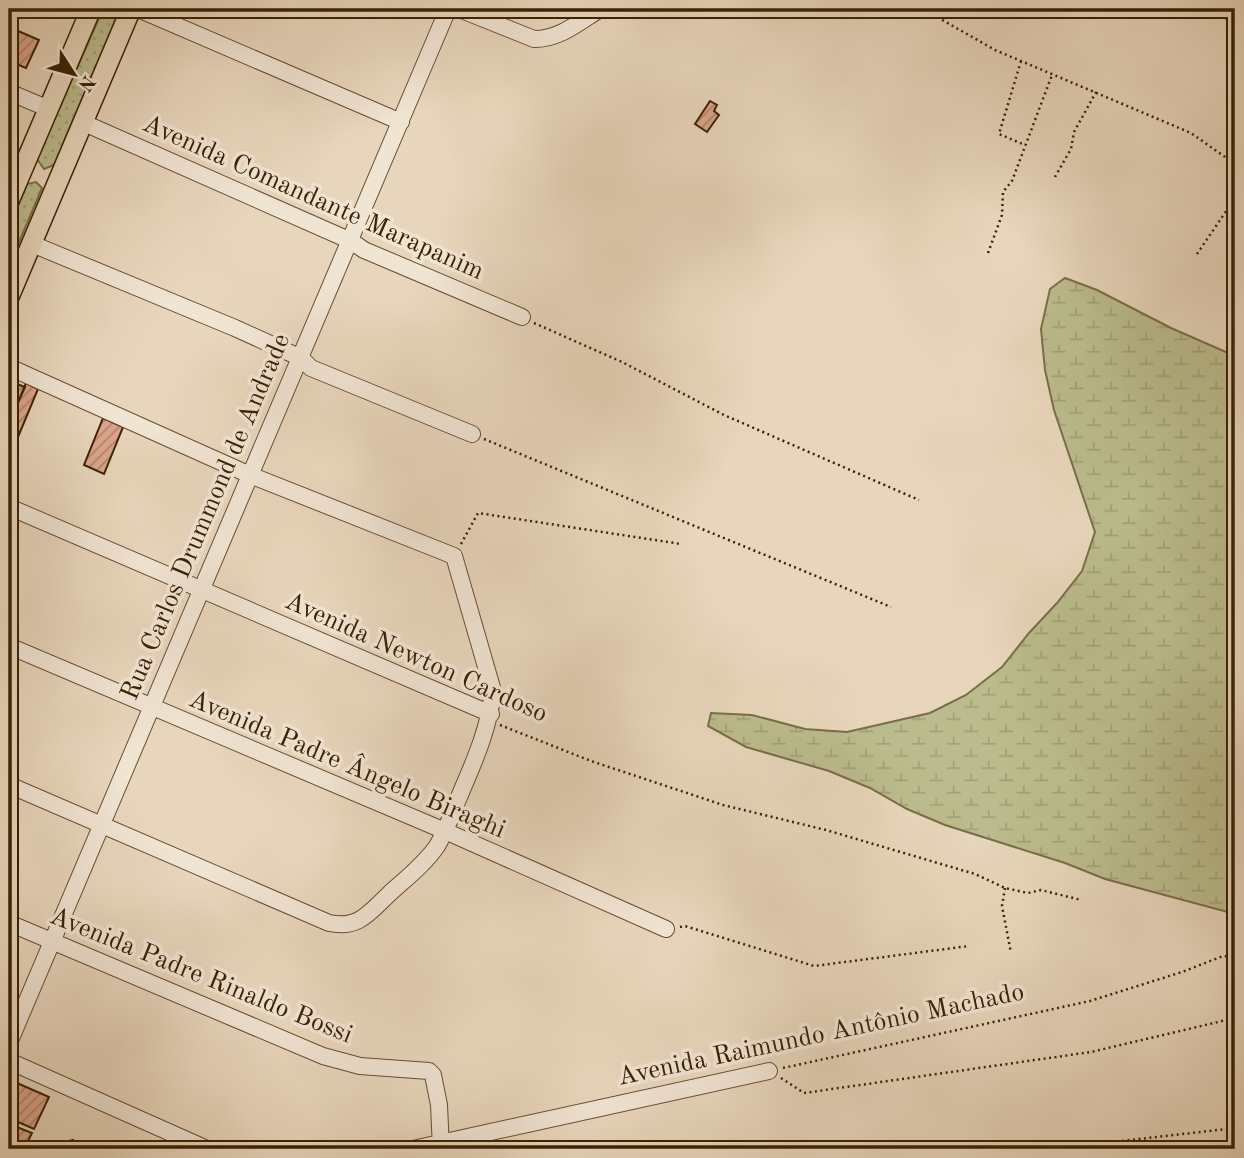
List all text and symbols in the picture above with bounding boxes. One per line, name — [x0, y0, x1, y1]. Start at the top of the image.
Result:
north arrow — [38, 38, 108, 108]
text: N — [73, 71, 98, 94]
street label: Avenida Comandante Marapanim — [139, 111, 487, 285]
street label: Rua Carlos Drummond de Andrade — [117, 330, 295, 704]
street label: Avenida Newton Cardoso — [281, 588, 551, 728]
street label: Avenida Padre Ângelo Biraghi — [185, 683, 511, 844]
street label: Avenida Padre Rinaldo Bossi — [46, 903, 356, 1049]
street label: Avenida Raimundo Antônio Machado — [615, 979, 1027, 1091]

